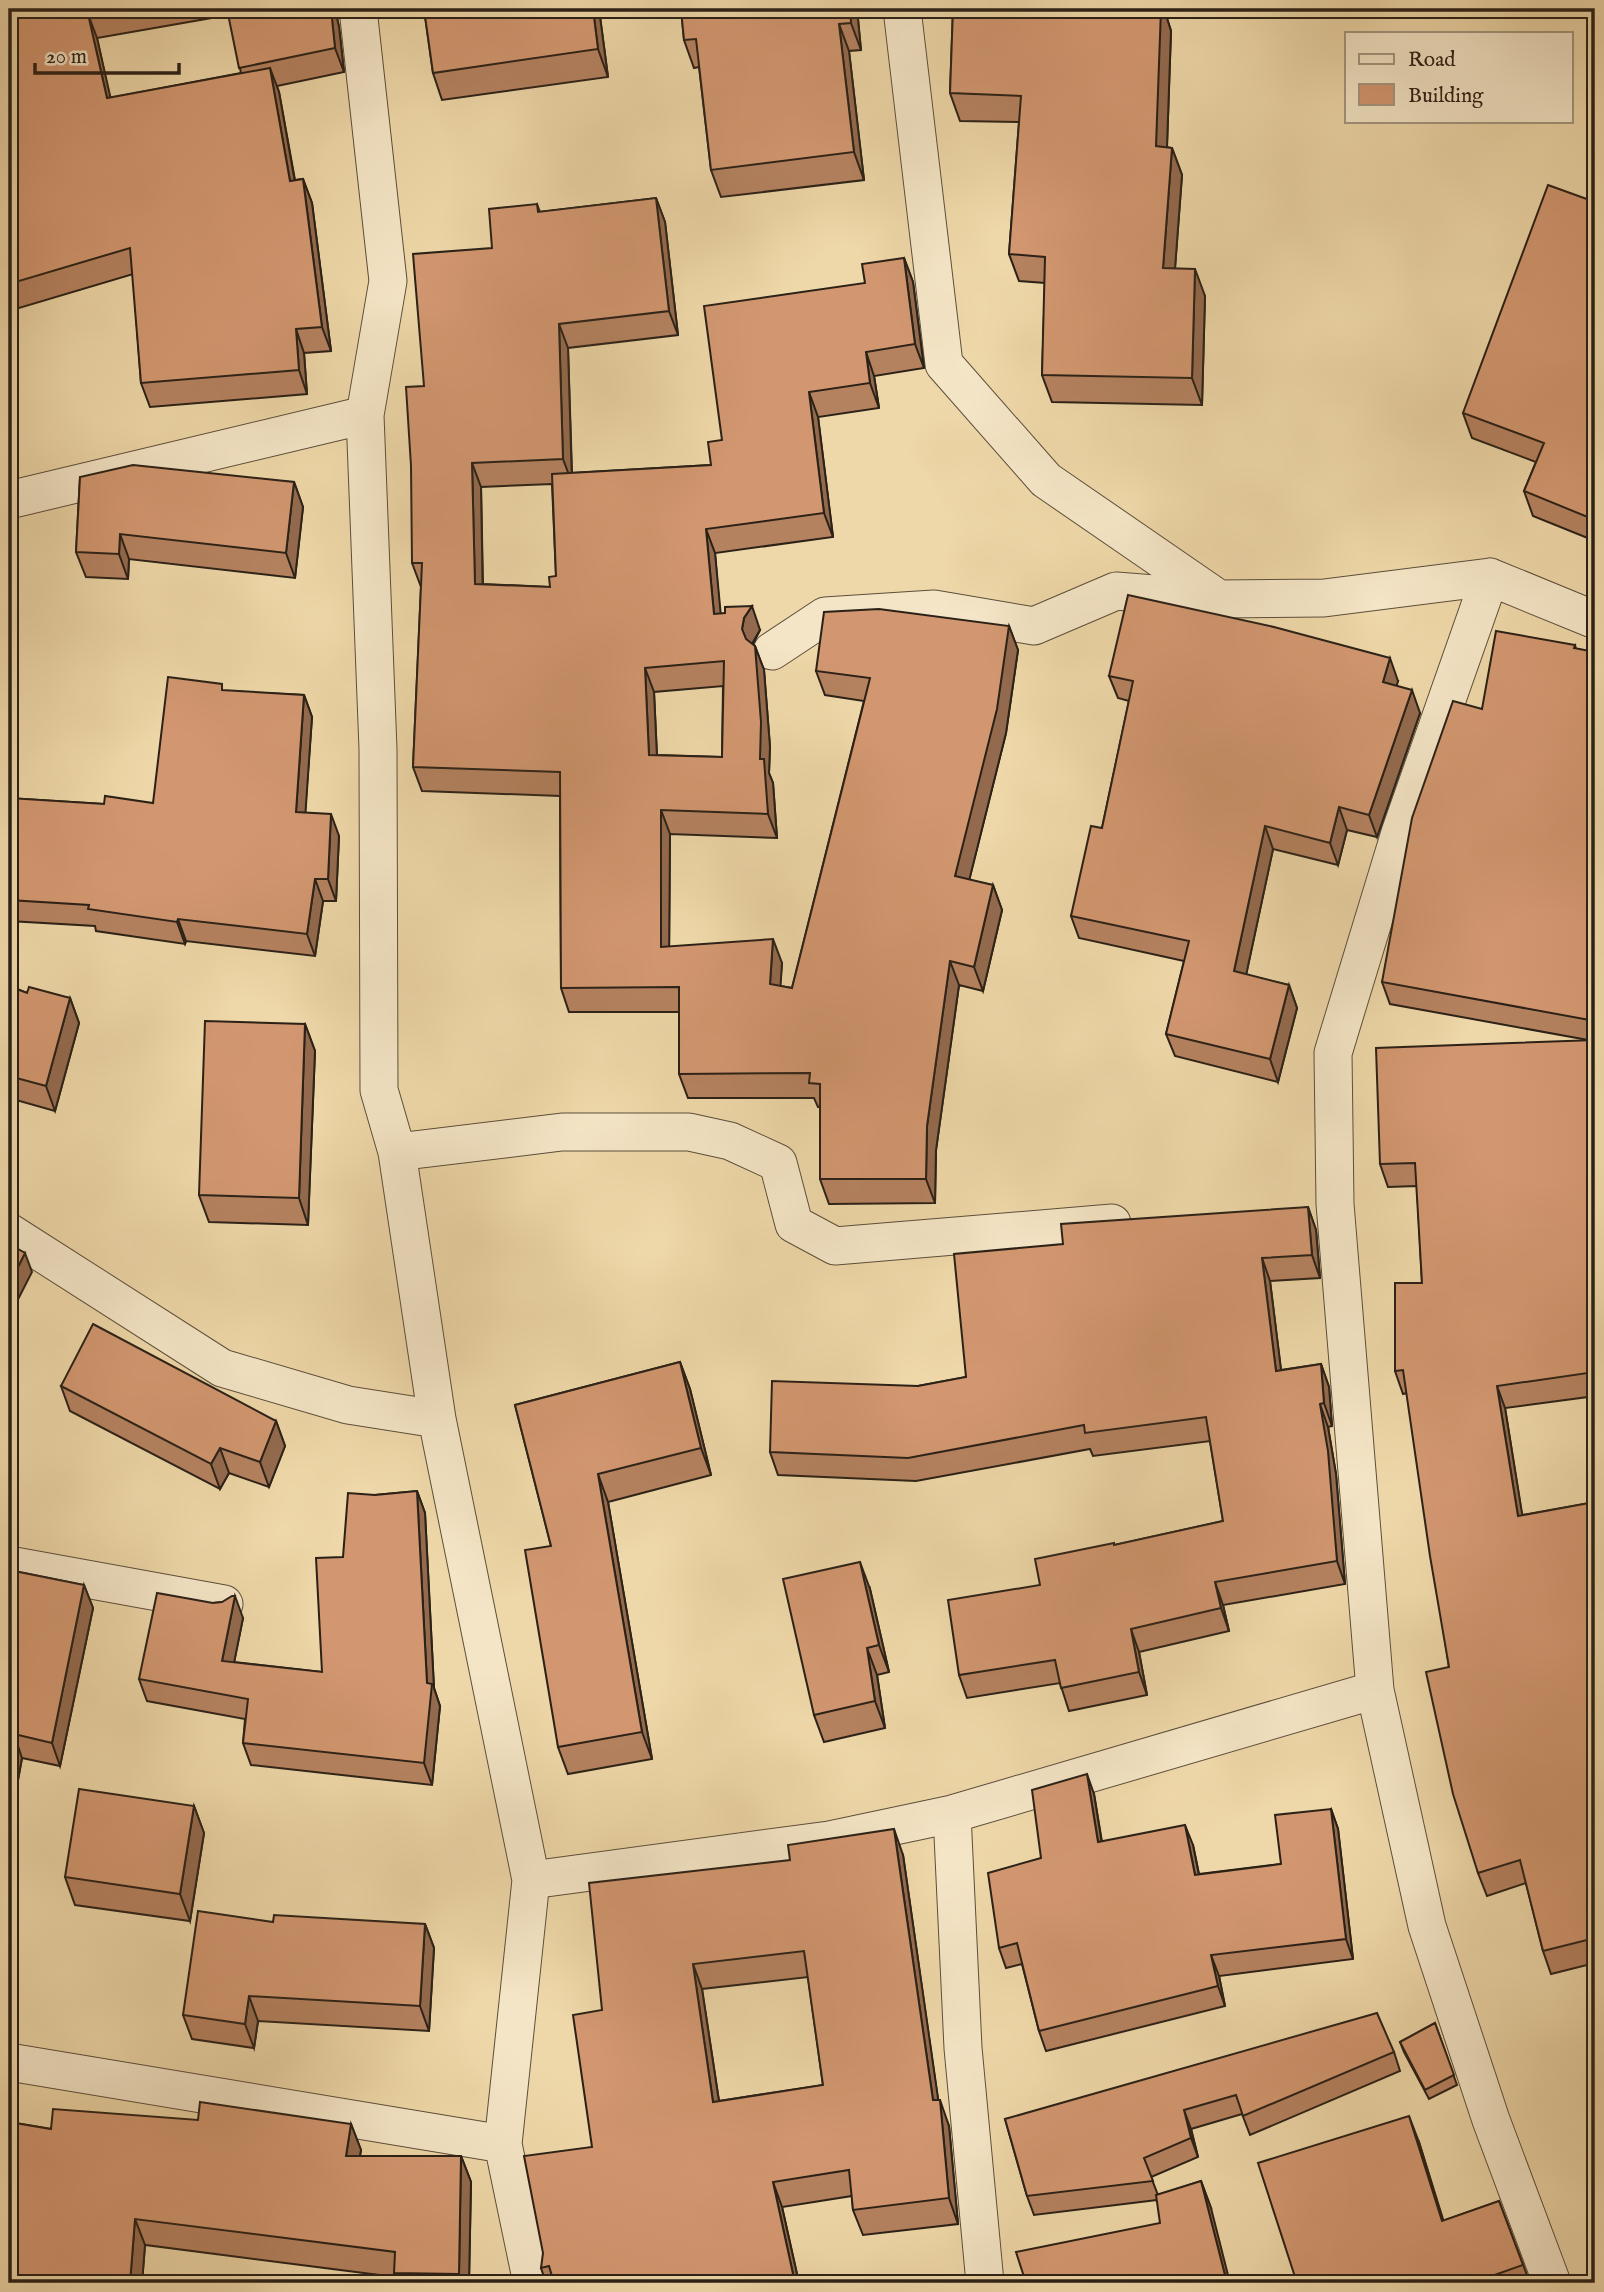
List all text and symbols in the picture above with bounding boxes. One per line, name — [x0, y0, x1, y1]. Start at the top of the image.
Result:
scale bar — [35, 32, 178, 76]
legend — [1345, 32, 1572, 122]
text: 20 m — [46, 44, 87, 71]
text: Road — [1408, 47, 1456, 74]
text: Building — [1408, 83, 1484, 110]

